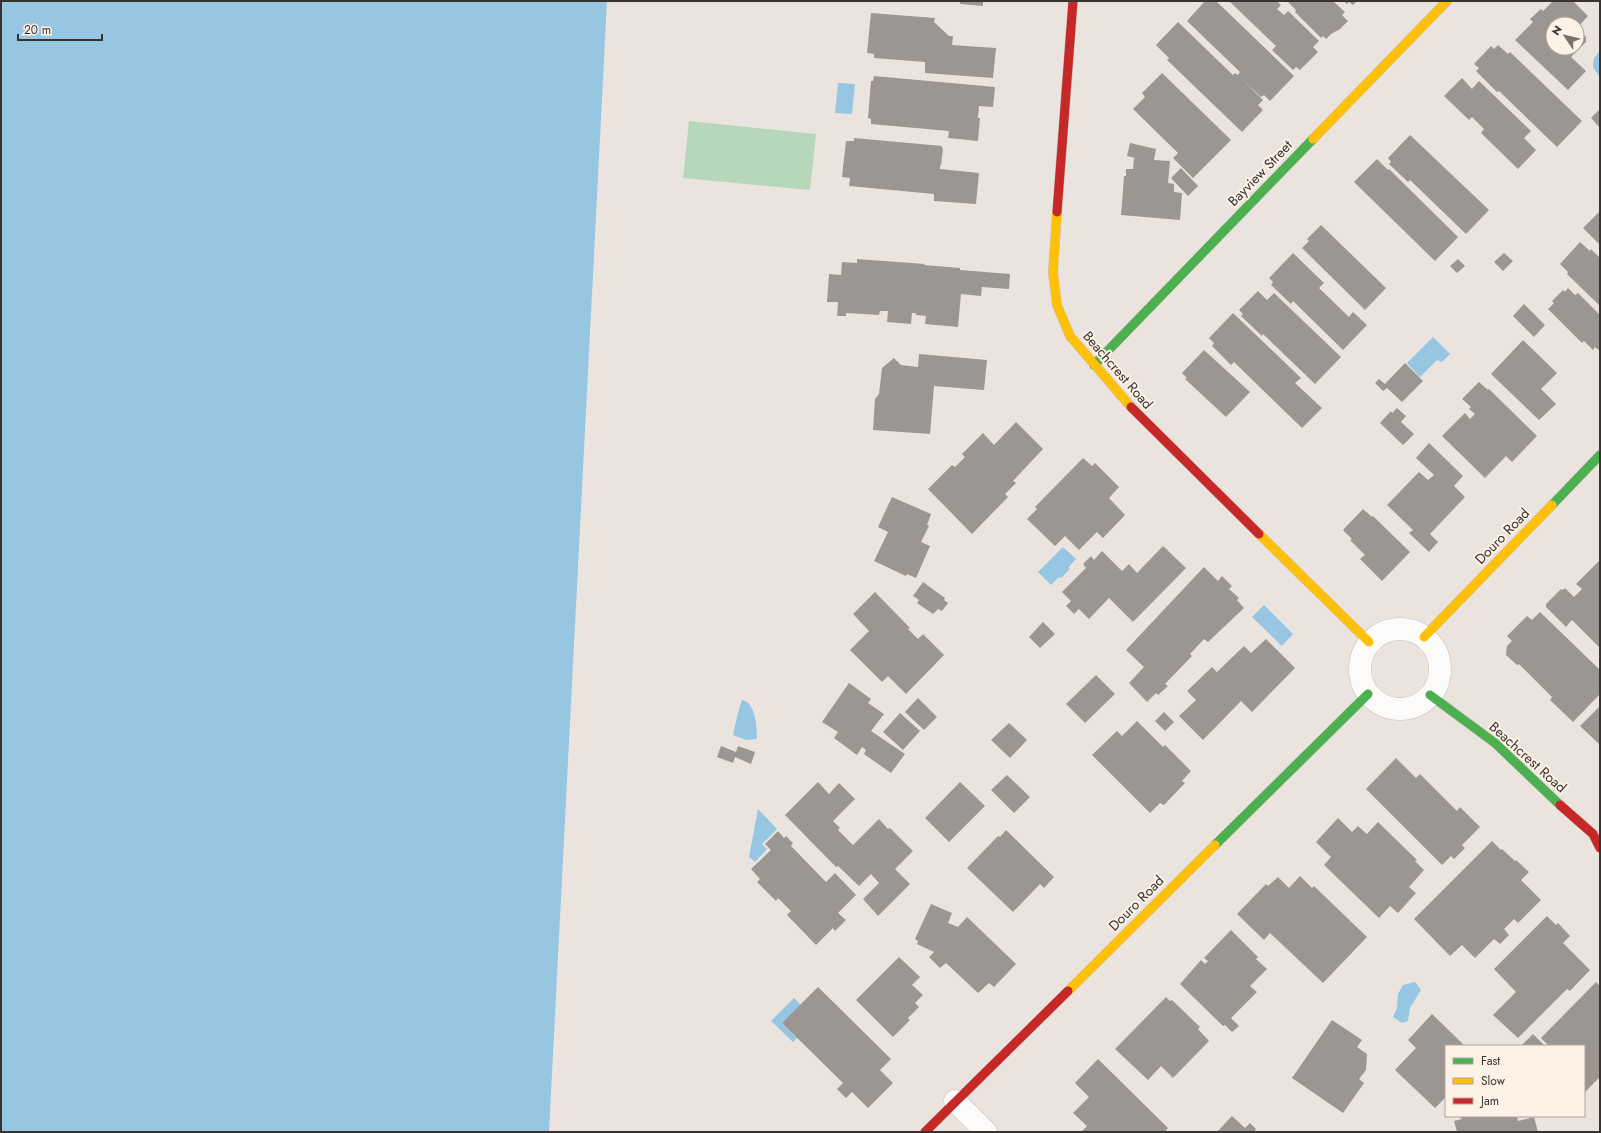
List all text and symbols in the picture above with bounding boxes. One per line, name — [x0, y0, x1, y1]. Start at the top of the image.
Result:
scale bar — [18, 16, 102, 42]
north arrow — [1545, 16, 1585, 56]
text: 20 m — [24, 21, 51, 39]
text: N — [1548, 22, 1566, 38]
street label: Bayview Street — [1223, 135, 1297, 211]
street label: Beachcrest Road — [1078, 327, 1158, 413]
street label: Douro Road — [1470, 503, 1534, 569]
street label: Beachcrest Road — [1485, 717, 1571, 797]
street label: Douro Road — [1104, 871, 1168, 935]
legend — [1445, 1045, 1585, 1117]
text: Fast — [1481, 1052, 1500, 1070]
text: Slow — [1481, 1072, 1506, 1090]
text: Jam — [1479, 1092, 1499, 1110]

